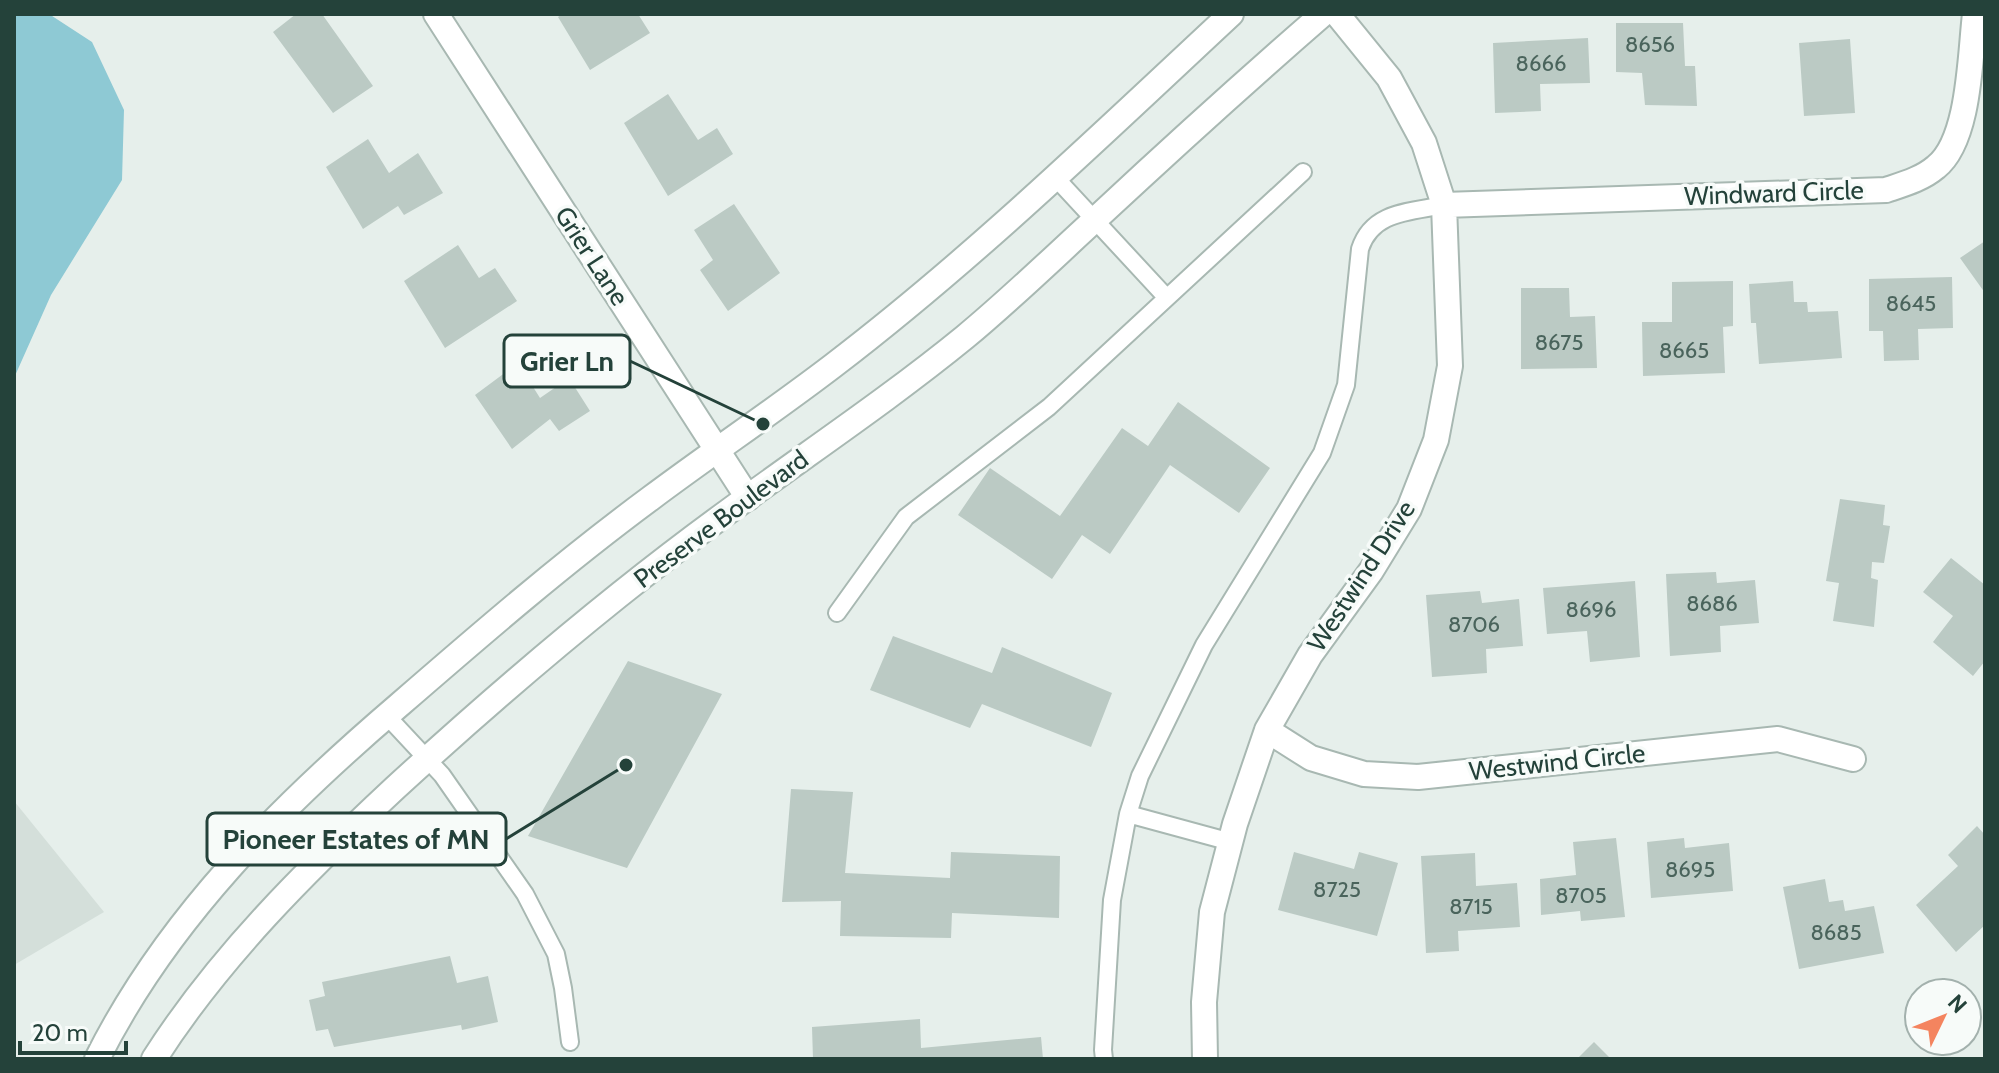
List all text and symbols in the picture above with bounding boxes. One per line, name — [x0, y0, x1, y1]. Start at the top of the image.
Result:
house number: 8656 — [1625, 31, 1675, 58]
house number: 8666 — [1516, 50, 1566, 77]
street label: Windward Circle — [1684, 174, 1864, 212]
street label: Grier Lane — [548, 200, 636, 312]
house number: 8645 — [1886, 290, 1936, 317]
house number: 8675 — [1535, 329, 1583, 356]
callout: Grier Ln — [504, 335, 630, 387]
house number: 8665 — [1659, 337, 1709, 364]
text: Grier Ln — [520, 344, 614, 378]
street label: Preserve Boulevard — [628, 443, 814, 595]
street label: Westwind Drive — [1300, 494, 1422, 658]
house number: 8686 — [1686, 590, 1738, 617]
house number: 8696 — [1566, 596, 1616, 623]
house number: 8706 — [1448, 611, 1500, 638]
street label: Westwind Circle — [1467, 737, 1647, 787]
callout: Pioneer Estates of MN — [207, 813, 506, 865]
text: Pioneer Estates of MN — [223, 822, 489, 856]
house number: 8695 — [1665, 856, 1715, 883]
house number: 8725 — [1313, 876, 1361, 903]
house number: 8705 — [1555, 882, 1607, 909]
house number: 8715 — [1449, 893, 1493, 920]
house number: 8685 — [1810, 919, 1862, 946]
north arrow — [1903, 977, 1983, 1057]
text: N — [1942, 989, 1972, 1019]
scale bar — [20, 1005, 126, 1055]
text: 20 m — [32, 1018, 88, 1047]

